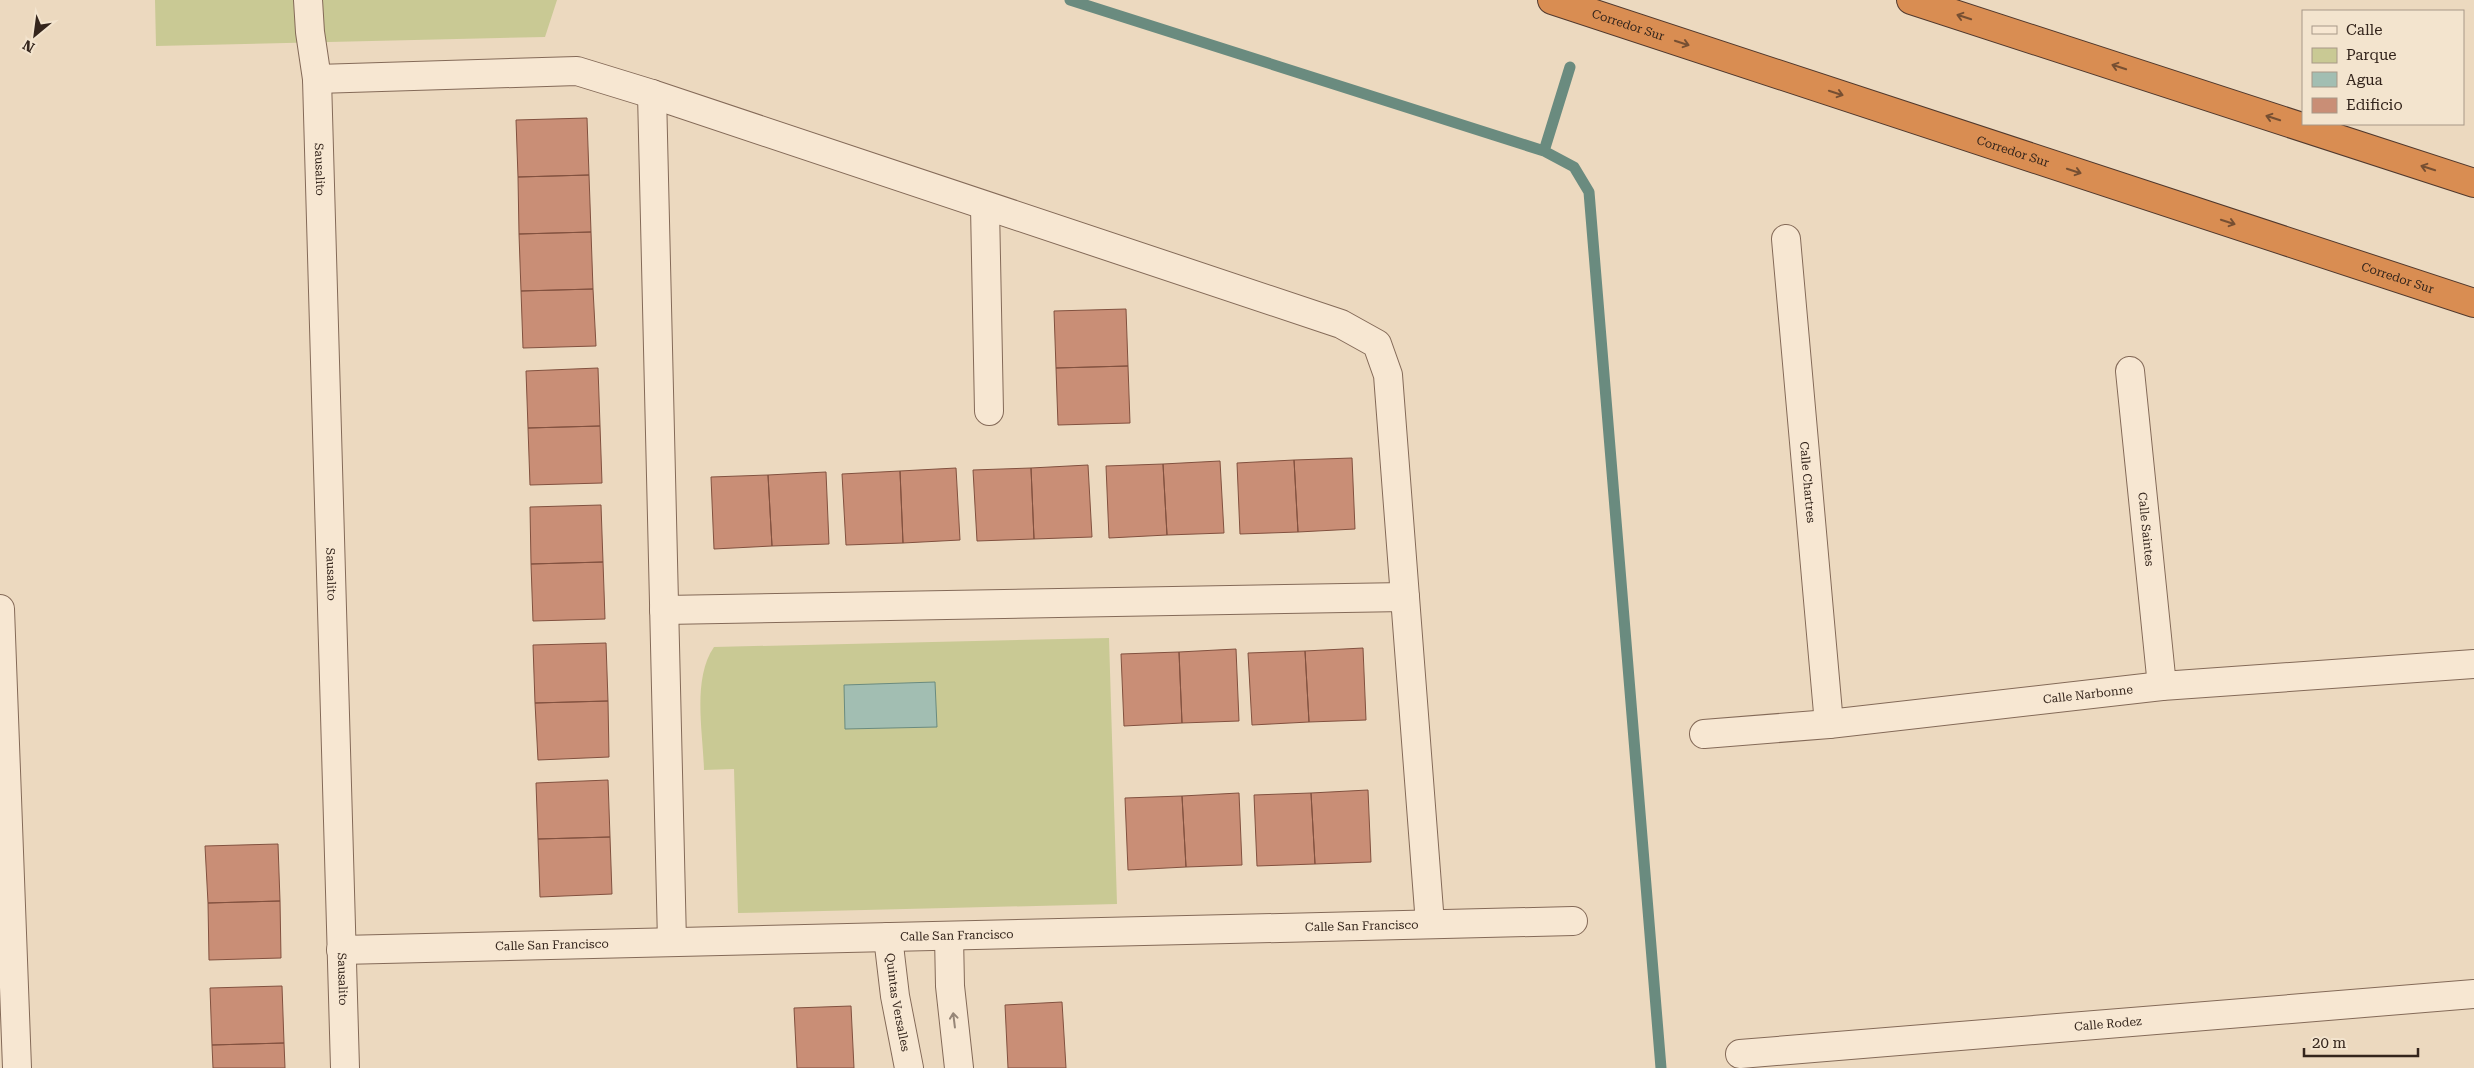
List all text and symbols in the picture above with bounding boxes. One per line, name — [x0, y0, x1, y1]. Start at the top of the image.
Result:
street label: Corredor Sur — [1590, 7, 1666, 43]
north arrow — [10, 10, 60, 60]
legend — [2302, 10, 2464, 125]
one-way arrow — [1957, 12, 1972, 21]
text: Calle — [2346, 21, 2382, 39]
text: N — [20, 37, 37, 56]
one-way arrow — [1673, 38, 1689, 48]
text: Parque — [2346, 46, 2397, 64]
one-way arrow — [2111, 62, 2127, 72]
text: Agua — [2346, 71, 2383, 89]
one-way arrow — [1828, 89, 1844, 99]
text: Edificio — [2346, 96, 2403, 114]
one-way arrow — [2265, 112, 2281, 122]
street label: Corredor Sur — [1975, 133, 2051, 170]
street label: Sausalito — [312, 143, 327, 196]
one-way arrow — [2420, 163, 2436, 172]
one-way arrow — [2065, 167, 2081, 177]
one-way arrow — [2220, 218, 2235, 227]
street label: Corredor Sur — [2359, 259, 2436, 296]
street label: Calle Chartres — [1797, 441, 1818, 524]
street label: Calle Saintes — [2135, 491, 2157, 567]
street label: Sausalito — [323, 548, 339, 601]
street label: Calle Narbonne — [2042, 682, 2134, 707]
street label: Calle San Francisco — [1305, 918, 1419, 934]
street label: Calle San Francisco — [900, 927, 1014, 944]
street label: Calle San Francisco — [495, 937, 609, 953]
street label: Sausalito — [335, 952, 350, 1006]
street label: Quintas Versalles — [883, 952, 913, 1053]
one-way arrow — [949, 1012, 959, 1028]
street label: Calle Rodez — [2074, 1014, 2142, 1034]
scale bar — [2304, 1026, 2418, 1058]
text: 20 m — [2312, 1034, 2347, 1052]

